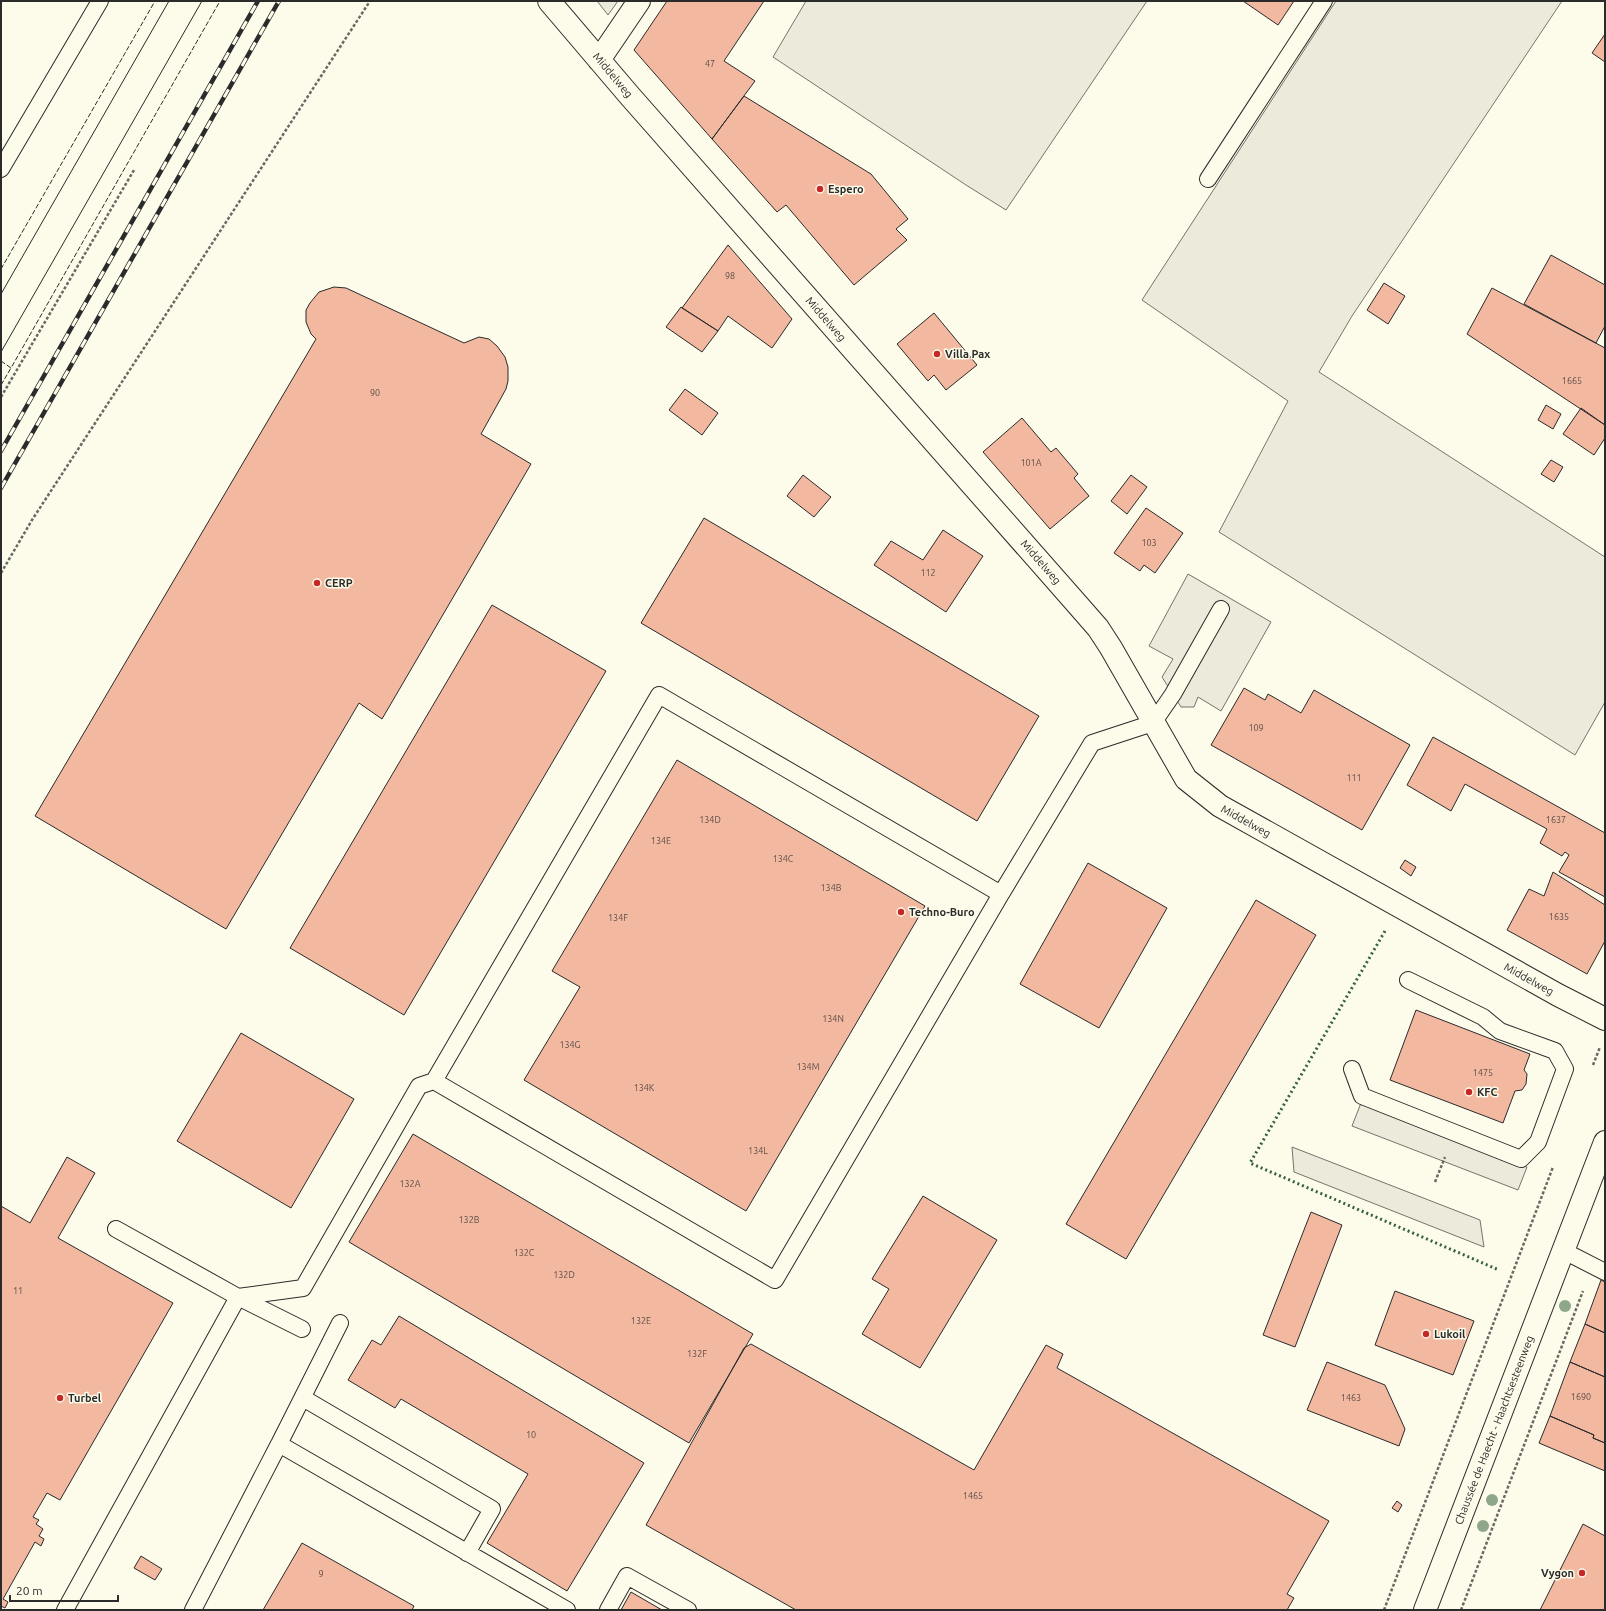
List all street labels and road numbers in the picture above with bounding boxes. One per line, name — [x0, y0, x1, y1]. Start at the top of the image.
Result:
street label: Middelweg — [591, 50, 635, 100]
street label: Middelweg — [803, 294, 849, 344]
street label: Middelweg — [1018, 537, 1064, 587]
street label: Middelweg — [1219, 802, 1273, 840]
street label: Middelweg — [1502, 960, 1556, 998]
street label: Chaussée de Haecht - Haachtsesteenweg — [1452, 1334, 1536, 1526]

